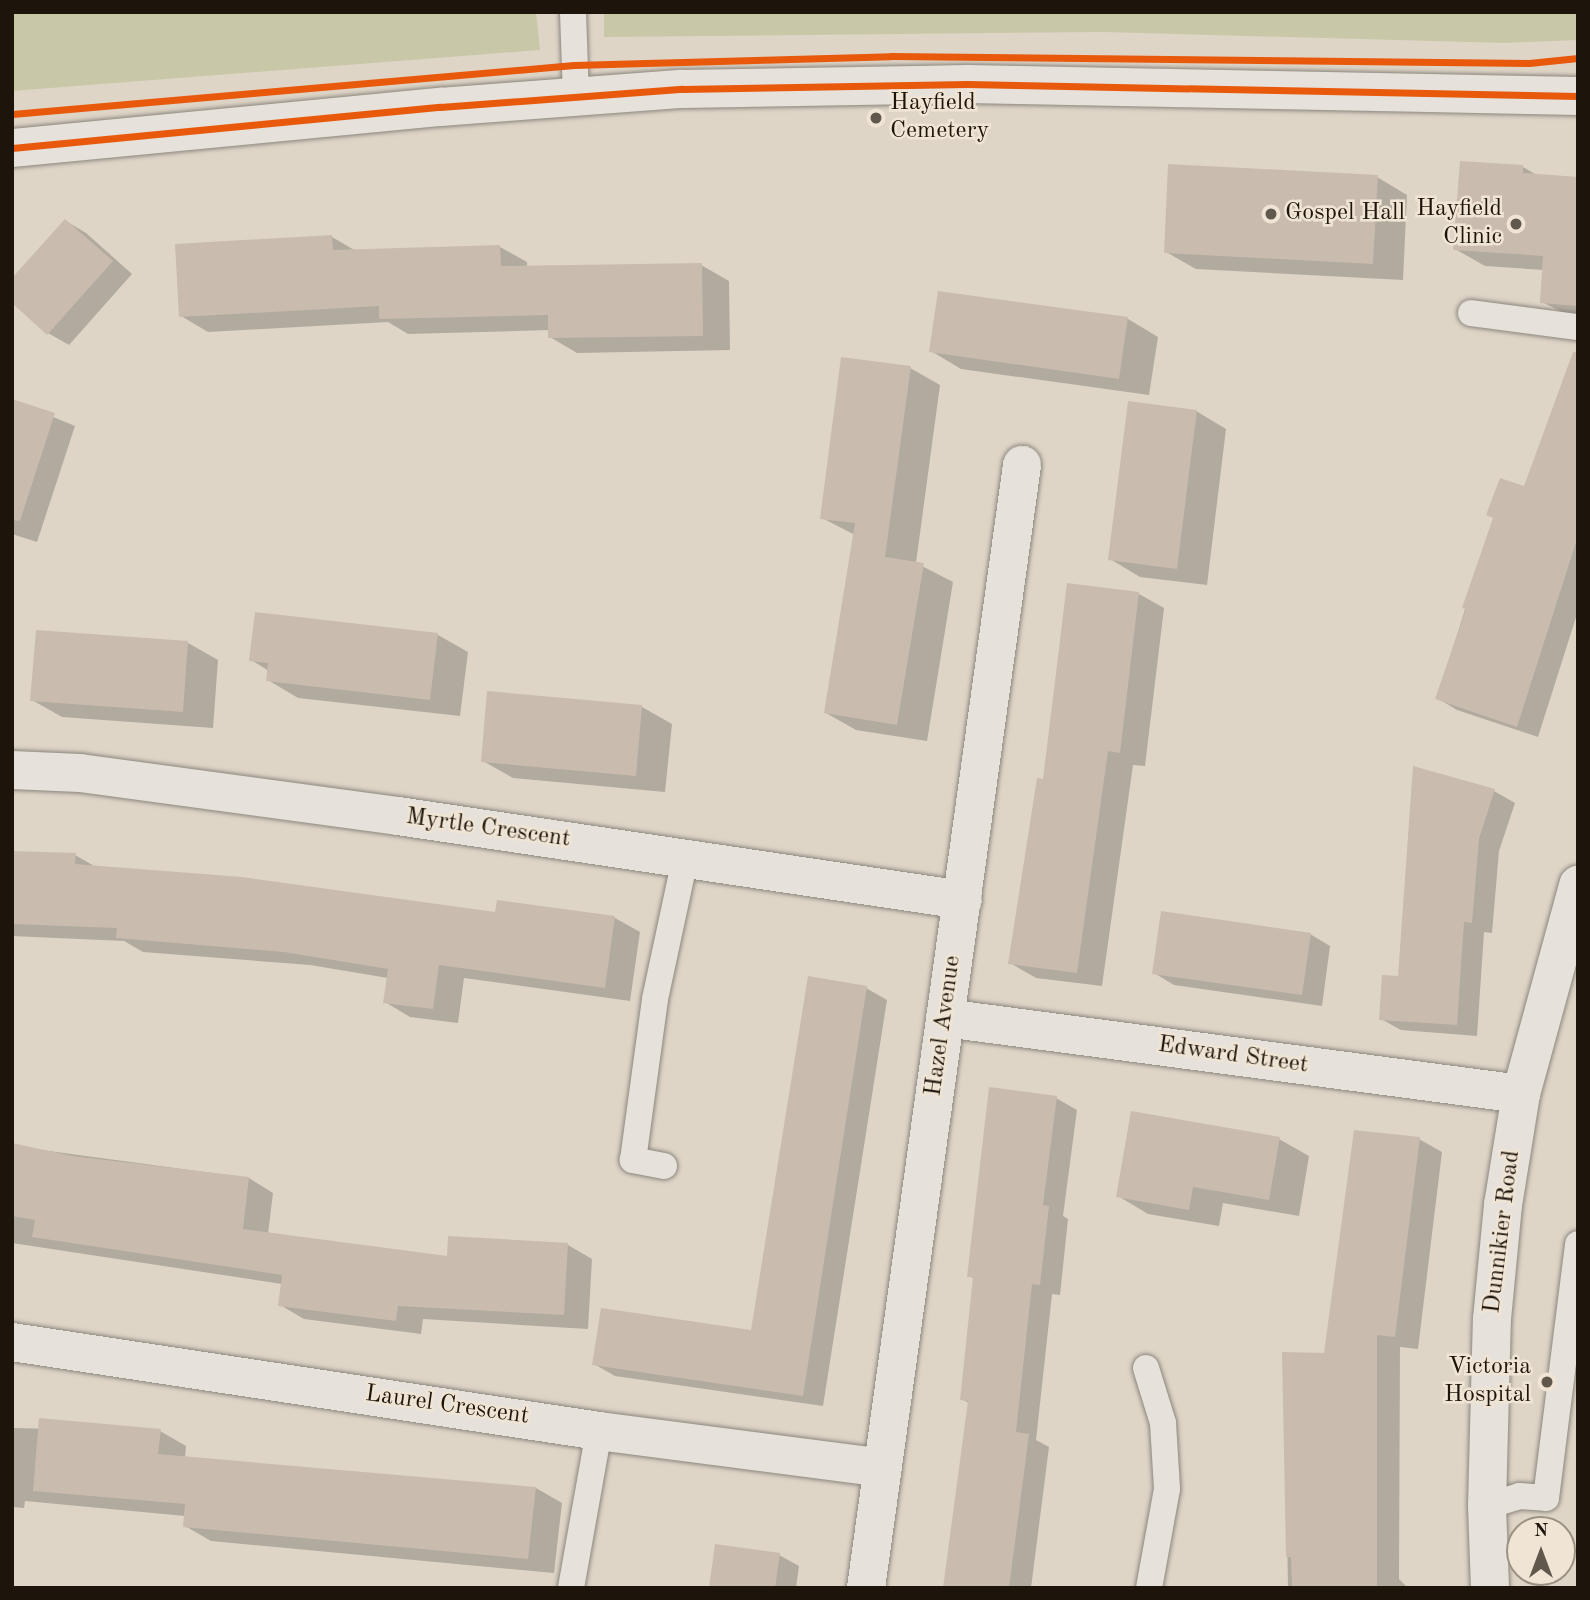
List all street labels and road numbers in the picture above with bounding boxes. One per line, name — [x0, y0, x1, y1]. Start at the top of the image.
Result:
street label: Myrtle Crescent — [404, 803, 572, 855]
street label: Hazel Avenue — [920, 954, 968, 1098]
street label: Edward Street — [1156, 1031, 1310, 1081]
street label: Dunnikier Road — [1479, 1149, 1527, 1315]
street label: Laurel Crescent — [363, 1380, 531, 1432]

